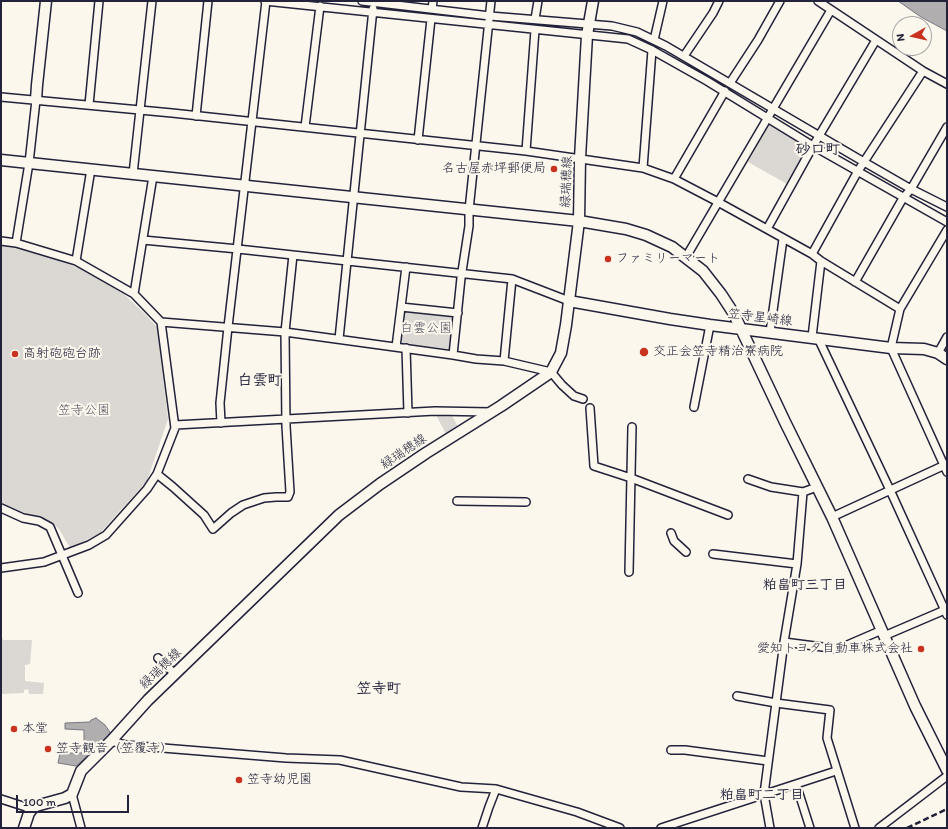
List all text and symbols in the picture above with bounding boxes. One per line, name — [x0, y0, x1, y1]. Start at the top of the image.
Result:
north arrow — [892, 16, 932, 56]
text: N — [894, 33, 908, 42]
district label: 砂口町 — [796, 141, 840, 159]
street label: 緑瑞穂線 — [558, 156, 576, 208]
place label: 名古屋赤坪郵便局 — [442, 161, 546, 177]
marker: 名古屋赤坪郵便局 — [549, 164, 559, 174]
place label: ファミリーマート — [616, 251, 720, 267]
marker: ファミリーマート — [603, 254, 613, 264]
street label: 笠寺星崎線 — [727, 306, 793, 330]
park label: 白雲公園 — [400, 321, 452, 337]
place label: 交正会笠寺精治寮病院 — [653, 344, 783, 360]
place label: 高射砲砲台跡 — [23, 346, 101, 362]
marker: 交正会笠寺精治寮病院 — [638, 346, 650, 358]
marker: 高射砲砲台跡 — [10, 349, 20, 359]
district label: 白雲町 — [238, 372, 282, 390]
park label: 笠寺公園 — [58, 403, 110, 419]
street label: 緑瑞穂線 — [378, 431, 430, 473]
district label: 粕畠町三丁目 — [763, 577, 847, 593]
place label: 愛知トヨタ自動車株式会社 — [757, 641, 913, 657]
marker: 愛知トヨタ自動車株式会社 — [916, 644, 926, 654]
street label: 緑瑞穂線 — [137, 645, 185, 693]
district label: 笠寺町 — [357, 680, 401, 698]
place label: 本堂 — [22, 721, 48, 737]
marker: 本堂 — [9, 724, 19, 734]
place label: 笠寺観音（笠覆寺） — [56, 741, 173, 757]
marker: 笠寺観音（笠覆寺） — [43, 744, 53, 754]
place label: 笠寺幼児園 — [247, 772, 312, 788]
marker: 笠寺幼児園 — [234, 775, 244, 785]
scale bar — [18, 787, 131, 813]
district label: 粕畠町二丁目 — [720, 787, 804, 803]
text: 100 m — [23, 795, 56, 809]

